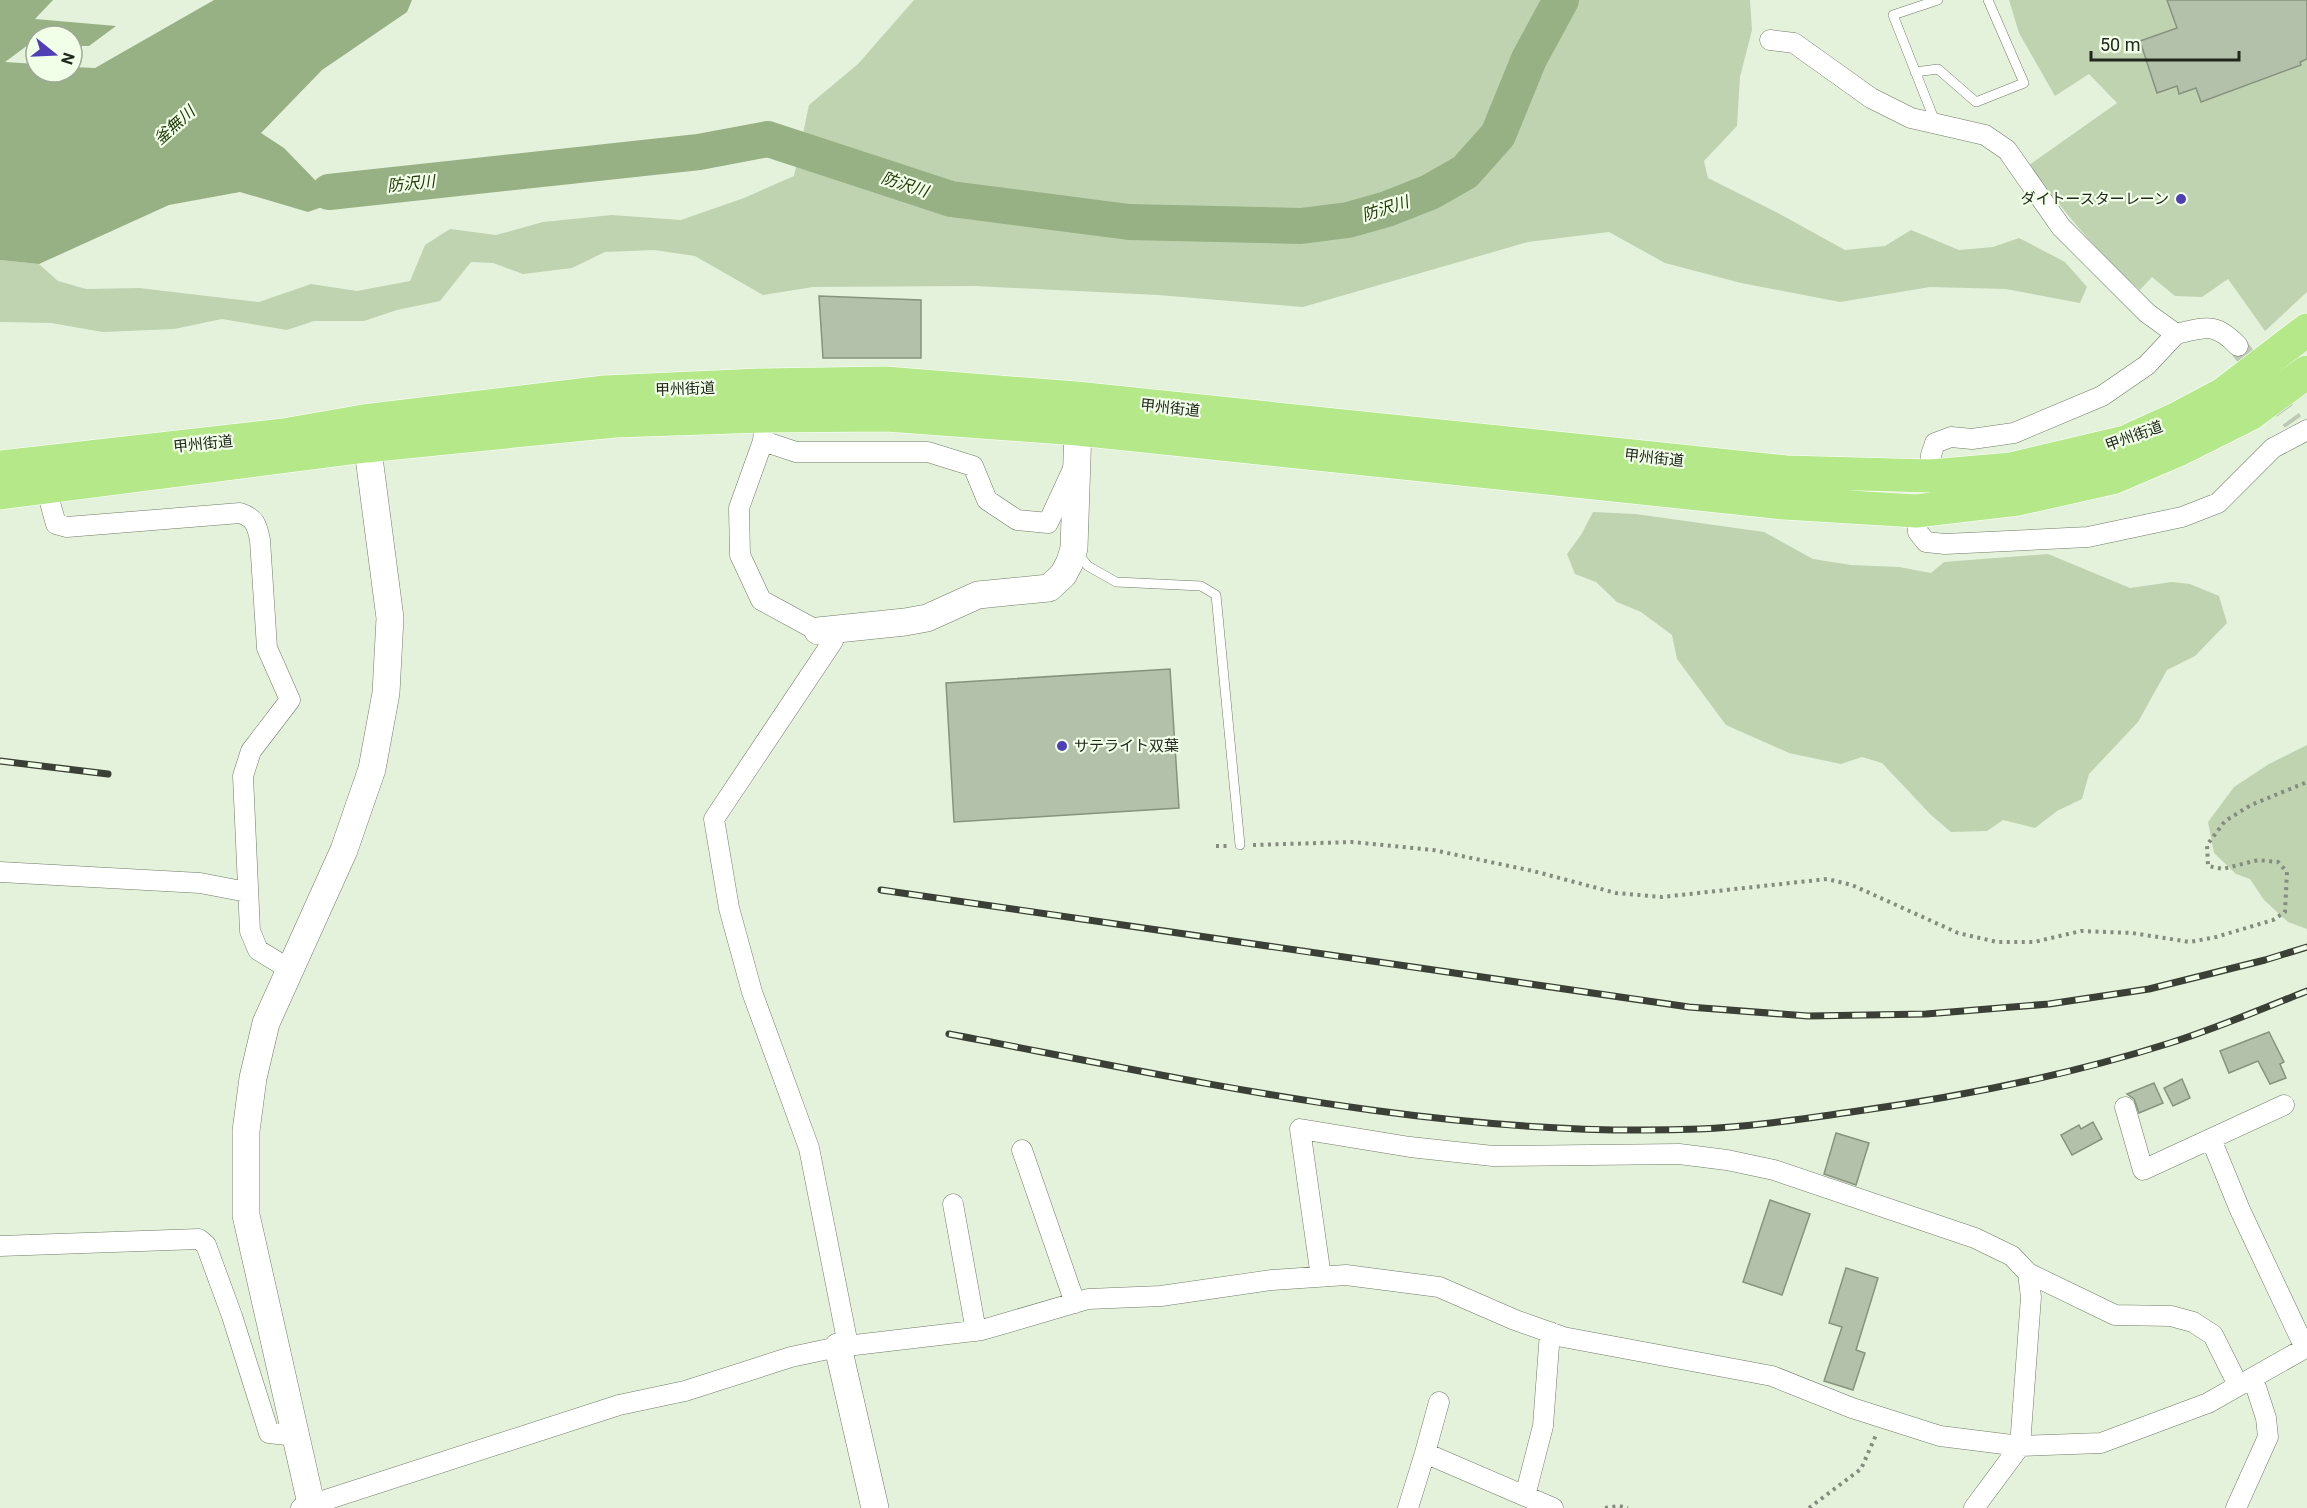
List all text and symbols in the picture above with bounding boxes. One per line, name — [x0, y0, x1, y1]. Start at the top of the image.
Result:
north arrow — [24, 24, 84, 84]
scale bar — [2091, 24, 2240, 62]
text: 50 m — [2100, 34, 2140, 55]
text: N — [57, 50, 79, 67]
water label: 釜無川 — [150, 101, 200, 148]
water label: 防沢川 — [879, 168, 933, 202]
water label: 防沢川 — [386, 171, 438, 195]
place label: ダイトースターレーン — [2020, 190, 2169, 208]
water label: 防沢川 — [1359, 191, 1413, 225]
marker: ダイトースターレーン — [2174, 192, 2188, 206]
street label: 甲州街道 — [655, 379, 715, 399]
street label: 甲州街道 — [1139, 396, 1201, 420]
street label: 甲州街道 — [2103, 417, 2165, 455]
street label: 甲州街道 — [172, 432, 234, 456]
street label: 甲州街道 — [1623, 446, 1685, 470]
place label: サテライト双葉 — [1074, 737, 1179, 755]
marker: サテライト双葉 — [1055, 739, 1069, 753]

